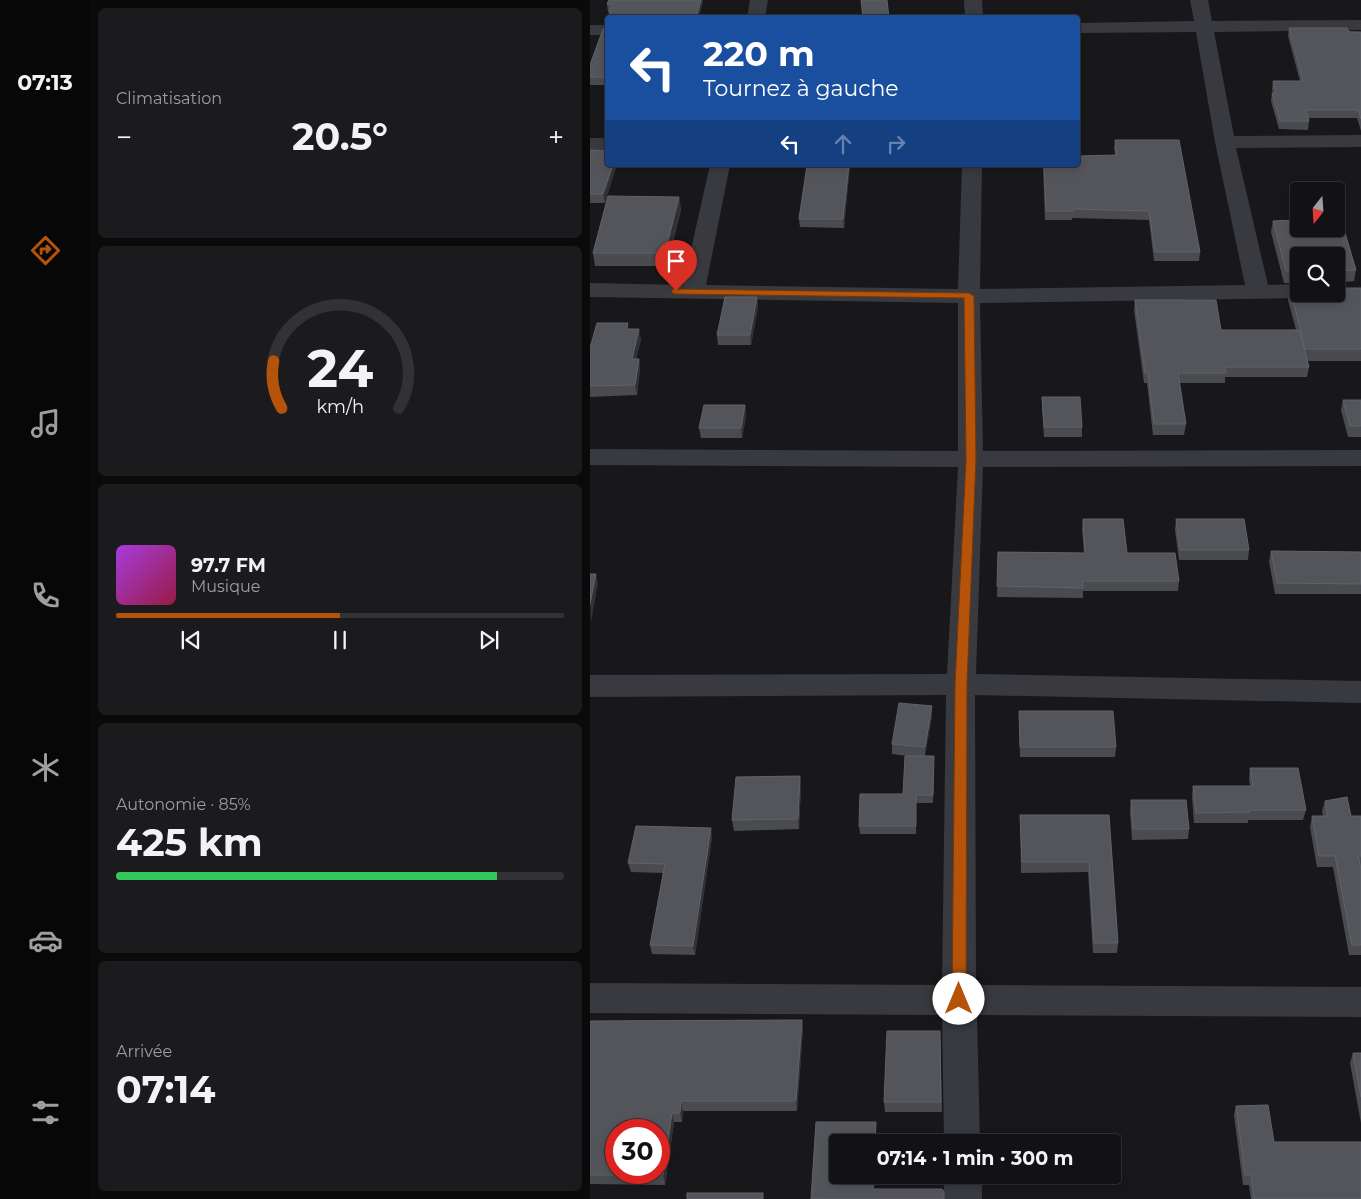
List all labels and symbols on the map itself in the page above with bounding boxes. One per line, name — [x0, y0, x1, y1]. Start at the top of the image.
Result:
north arrow — [1290, 182, 1345, 238]
pin — [655, 240, 697, 291]
position arrow — [932, 972, 984, 1024]
speed limit sign: 30 — [605, 1119, 670, 1184]

